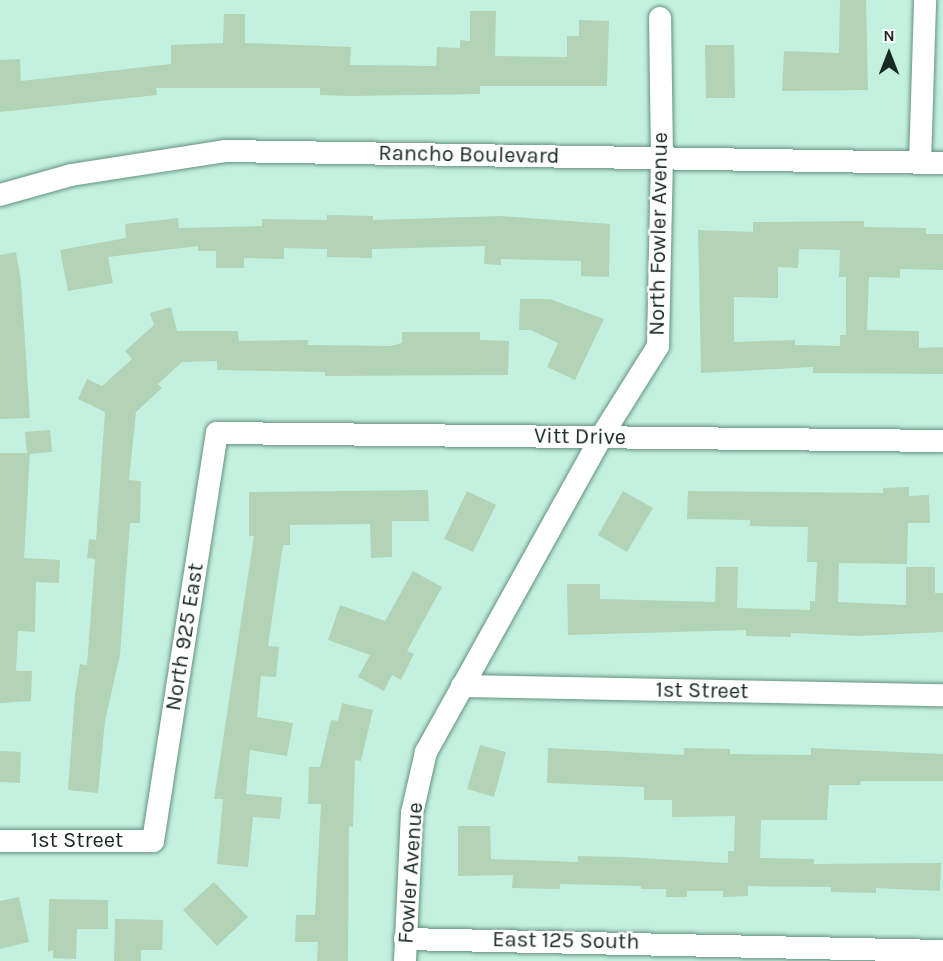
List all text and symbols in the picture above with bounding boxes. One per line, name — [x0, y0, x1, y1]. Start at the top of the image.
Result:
north arrow — [859, 24, 919, 84]
text: N — [883, 26, 895, 45]
street label: North Fowler Avenue — [644, 132, 674, 336]
street label: Rancho Boulevard — [378, 140, 560, 170]
street label: Vitt Drive — [534, 423, 626, 451]
street label: North 925 East — [160, 561, 210, 713]
street label: 1st Street — [655, 677, 749, 705]
street label: Fowler Avenue — [393, 801, 429, 945]
street label: 1st Street — [31, 828, 123, 854]
street label: East 125 South — [492, 927, 640, 955]

